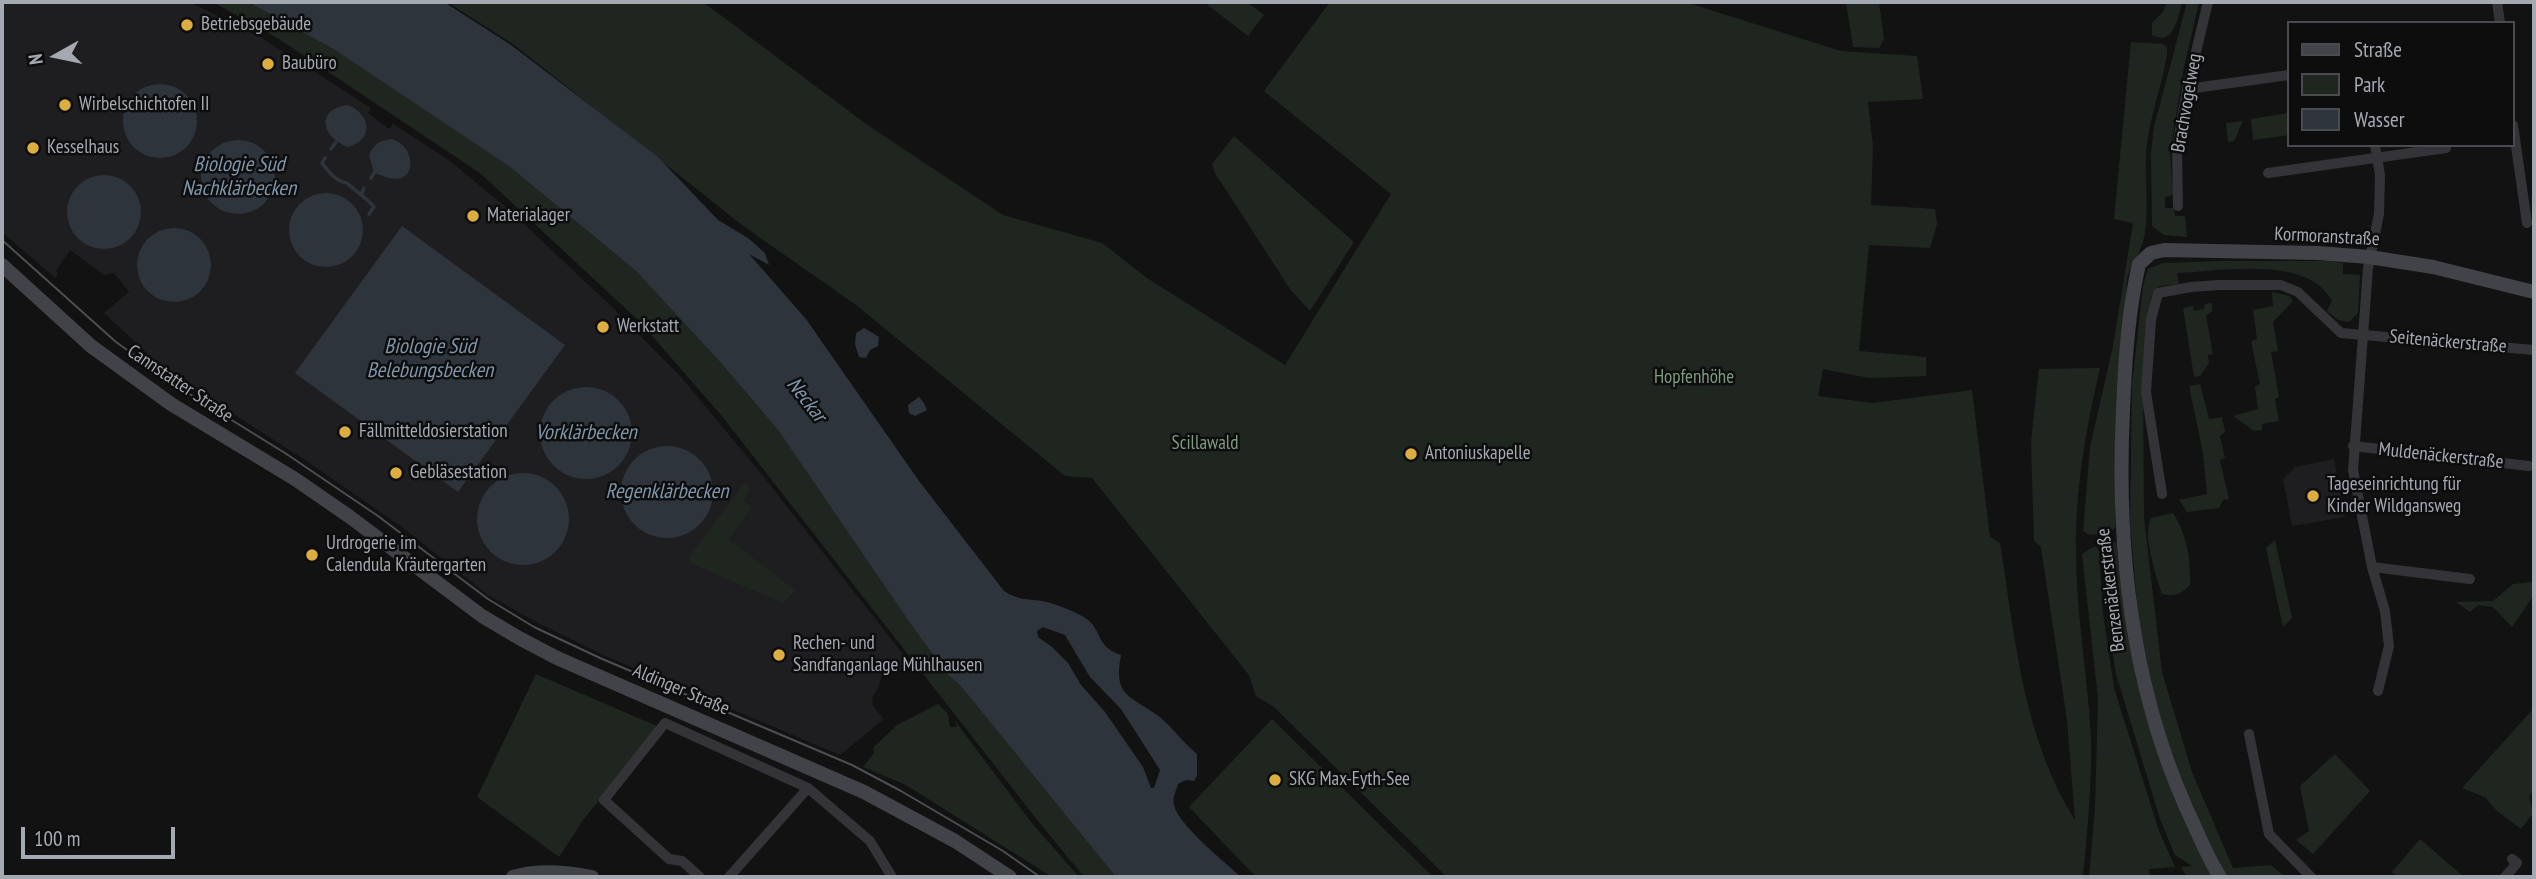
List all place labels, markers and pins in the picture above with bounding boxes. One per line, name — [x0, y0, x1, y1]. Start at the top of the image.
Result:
place label: Betriebsgebäude — [201, 14, 311, 36]
marker: Betriebsgebäude — [179, 17, 195, 33]
place label: Baubüro — [282, 53, 337, 75]
marker: Baubüro — [260, 56, 276, 72]
place label: Wirbelschichtofen II — [79, 94, 209, 116]
marker: Wirbelschichtofen II — [57, 97, 73, 113]
place label: Kesselhaus — [47, 137, 119, 159]
marker: Kesselhaus — [25, 140, 41, 156]
place label: Materialager — [487, 205, 570, 227]
marker: Materialager — [465, 208, 481, 224]
place label: Werkstatt — [617, 316, 679, 338]
marker: Werkstatt — [595, 319, 611, 335]
place label: Fällmitteldosierstation — [359, 421, 508, 443]
marker: Fällmitteldosierstation — [337, 424, 353, 440]
place label: Antoniuskapelle — [1425, 443, 1531, 465]
marker: Antoniuskapelle — [1403, 446, 1419, 462]
place label: Gebläsestation — [410, 462, 507, 484]
marker: Gebläsestation — [388, 465, 404, 481]
place label: Tageseinrichtung für Kinder Wildgansweg — [2327, 474, 2461, 518]
marker: Tageseinrichtung für Kinder Wildgansweg — [2305, 488, 2321, 504]
place label: Urdrogerie im Calendula Kräutergarten — [326, 533, 486, 577]
marker: Urdrogerie im Calendula Kräutergarten — [304, 547, 320, 563]
place label: Rechen- und Sandfanganlage Mühlhausen — [793, 633, 982, 677]
marker: Rechen- und Sandfanganlage Mühlhausen — [771, 647, 787, 663]
place label: SKG Max-Eyth-See — [1289, 769, 1410, 791]
marker: SKG Max-Eyth-See — [1267, 772, 1283, 788]

